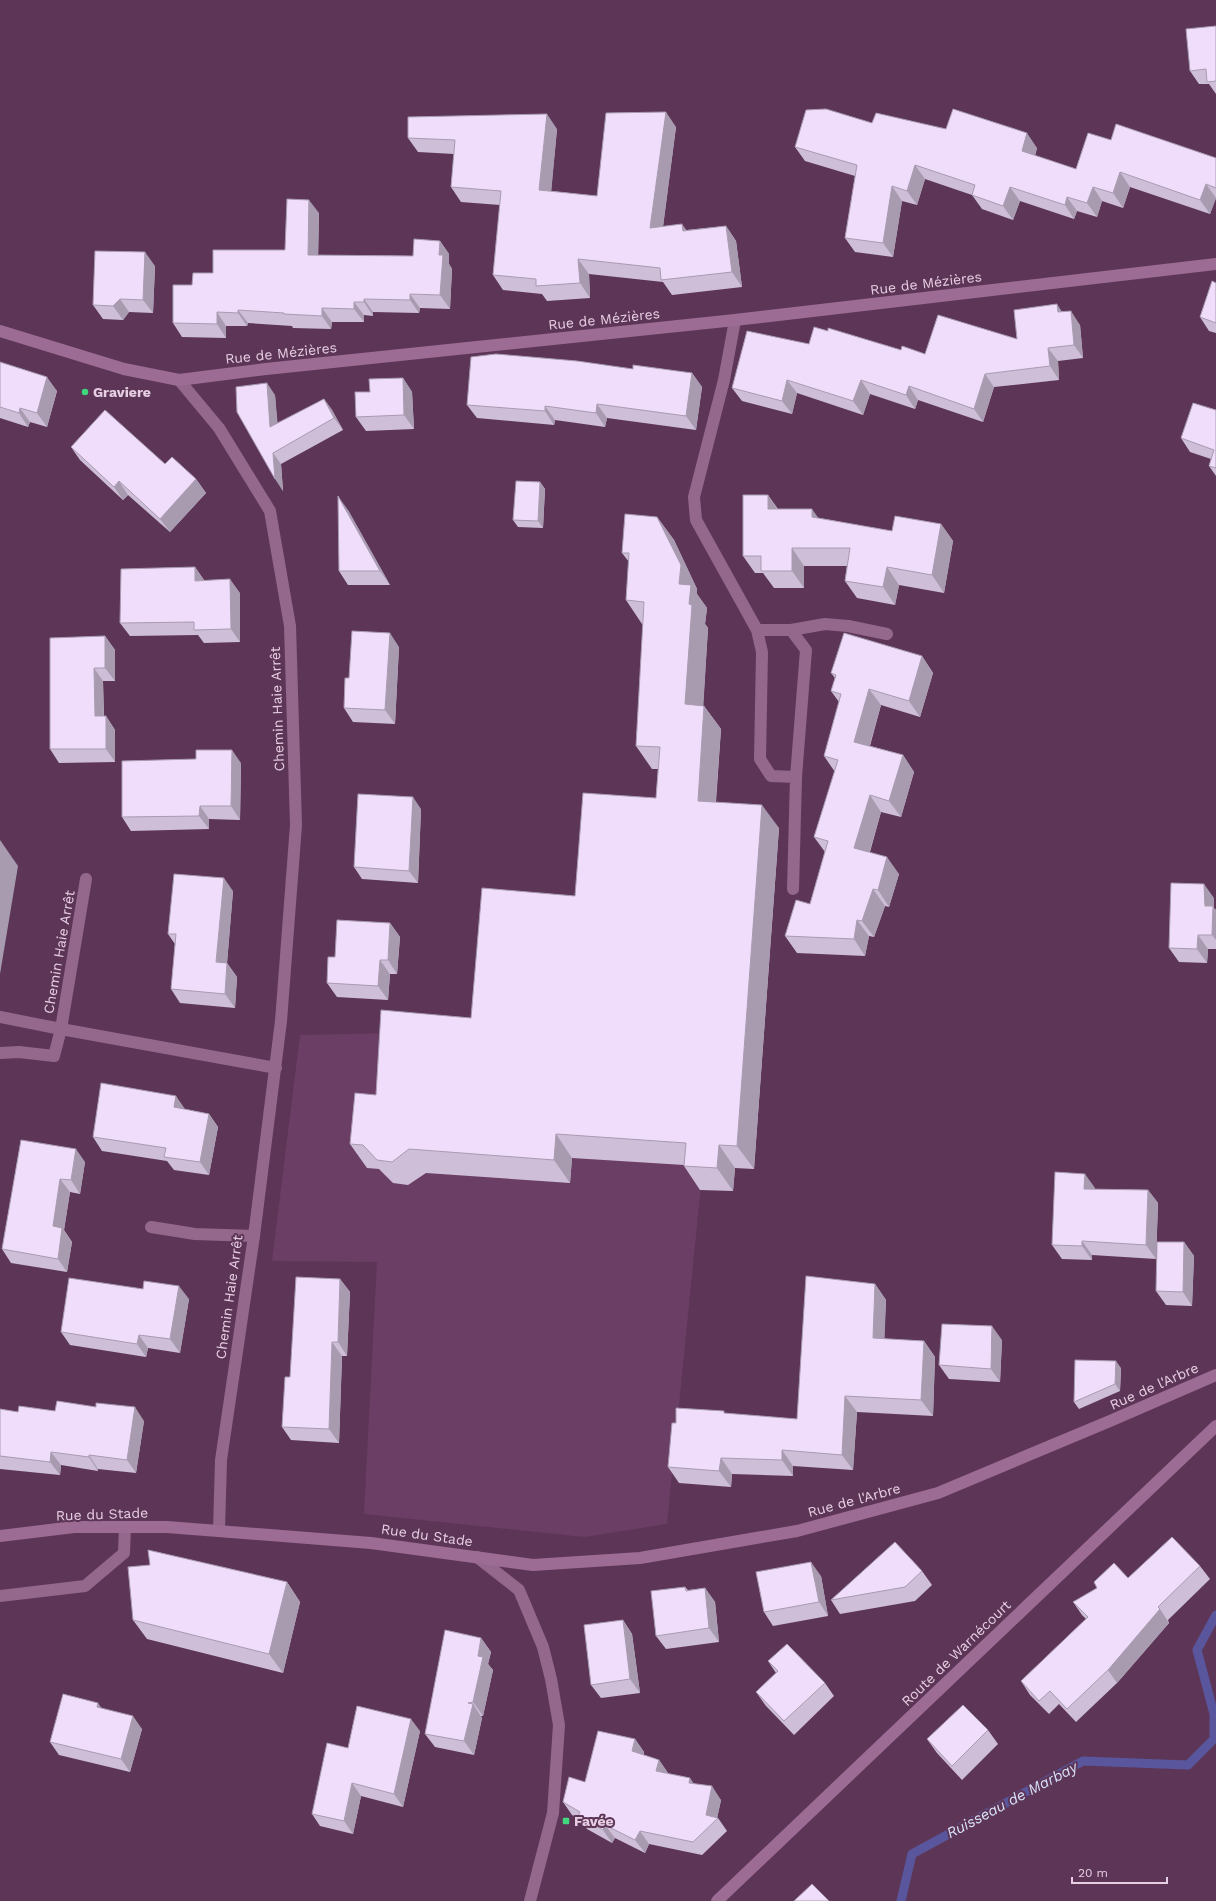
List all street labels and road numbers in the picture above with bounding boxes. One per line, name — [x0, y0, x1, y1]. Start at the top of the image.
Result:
street label: Rue de Mézières — [869, 268, 983, 298]
street label: Rue de Mézières — [547, 305, 661, 333]
street label: Rue de Mézières — [224, 339, 338, 367]
street label: Chemin Haie Arrêt — [267, 646, 287, 772]
street label: Chemin Haie Arrêt — [40, 889, 78, 1015]
street label: Chemin Haie Arrêt — [212, 1234, 246, 1360]
street label: Rue de l'Arbre — [1107, 1359, 1201, 1413]
street label: Rue de l'Arbre — [806, 1480, 902, 1520]
street label: Rue du Stade — [56, 1504, 148, 1524]
street label: Rue du Stade — [380, 1521, 474, 1549]
street label: Route de Warnécourt — [898, 1597, 1014, 1709]

